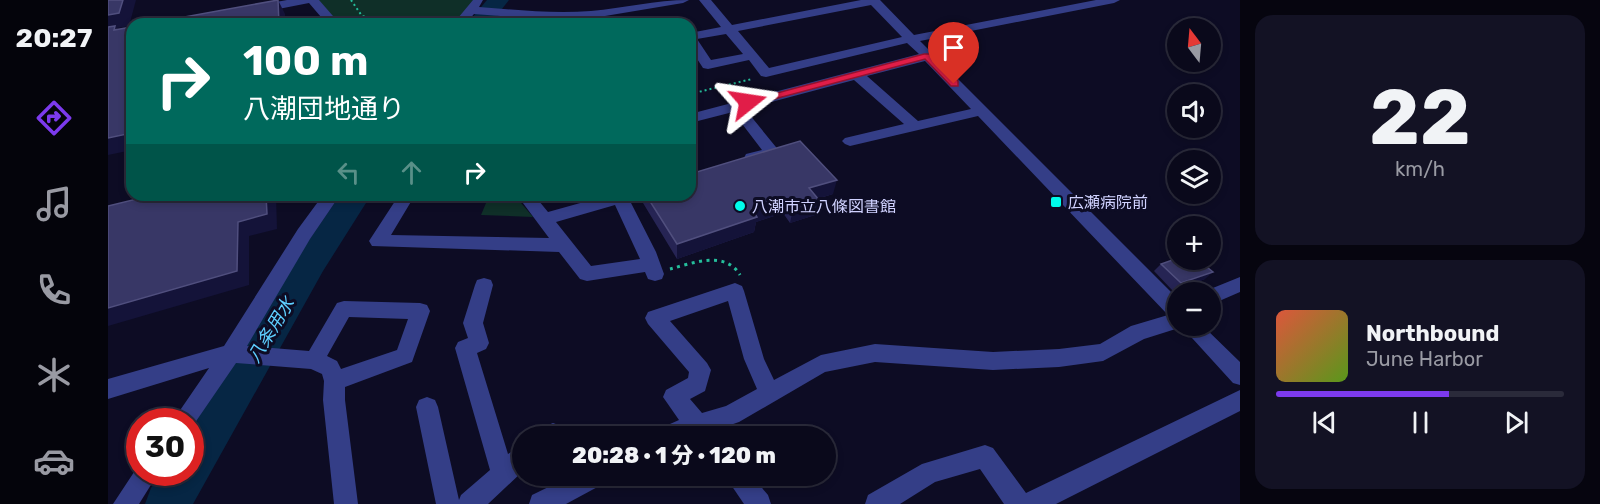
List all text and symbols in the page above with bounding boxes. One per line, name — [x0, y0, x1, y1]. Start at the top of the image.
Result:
north arrow — [1167, 18, 1221, 72]
map controls — [1167, 18, 1221, 336]
text: 20:27 — [16, 22, 92, 54]
pin — [928, 22, 979, 84]
icon: arrive — [937, 31, 970, 64]
text: 100 m — [243, 36, 368, 86]
icon: right — [144, 42, 222, 120]
position arrow — [716, 70, 780, 134]
text: 22 — [1369, 71, 1471, 164]
button: sound — [1167, 84, 1221, 138]
text: 八潮団地通り — [243, 93, 405, 125]
icon: directions — [33, 97, 75, 139]
button: layers — [1167, 150, 1221, 204]
icon: left — [332, 156, 365, 189]
icon: ahead — [395, 156, 428, 189]
icon: right — [458, 156, 491, 189]
text: km/h — [1395, 157, 1445, 181]
icon: music — [33, 183, 75, 225]
place label: 広瀬病院前 — [1068, 193, 1148, 212]
marker: 広瀬病院前 — [1049, 195, 1063, 209]
place label: 八潮市立八條図書館 — [752, 197, 896, 216]
marker: 八潮市立八條図書館 — [733, 199, 747, 213]
button: + — [1167, 216, 1221, 270]
icon: phone — [33, 269, 75, 311]
button: − — [1167, 282, 1221, 336]
water label: 八条用水 — [243, 292, 300, 367]
text: Northbound — [1366, 320, 1499, 347]
text: June Harbor — [1366, 347, 1483, 371]
icon: climate — [33, 354, 75, 396]
icon: previous — [1308, 406, 1341, 439]
icon: pause — [1404, 406, 1437, 439]
icon: next — [1500, 406, 1533, 439]
speed limit sign: 30 — [126, 408, 204, 486]
icon: car — [33, 440, 75, 482]
text: 20:28 · 1 分 · 120 m — [572, 442, 776, 469]

